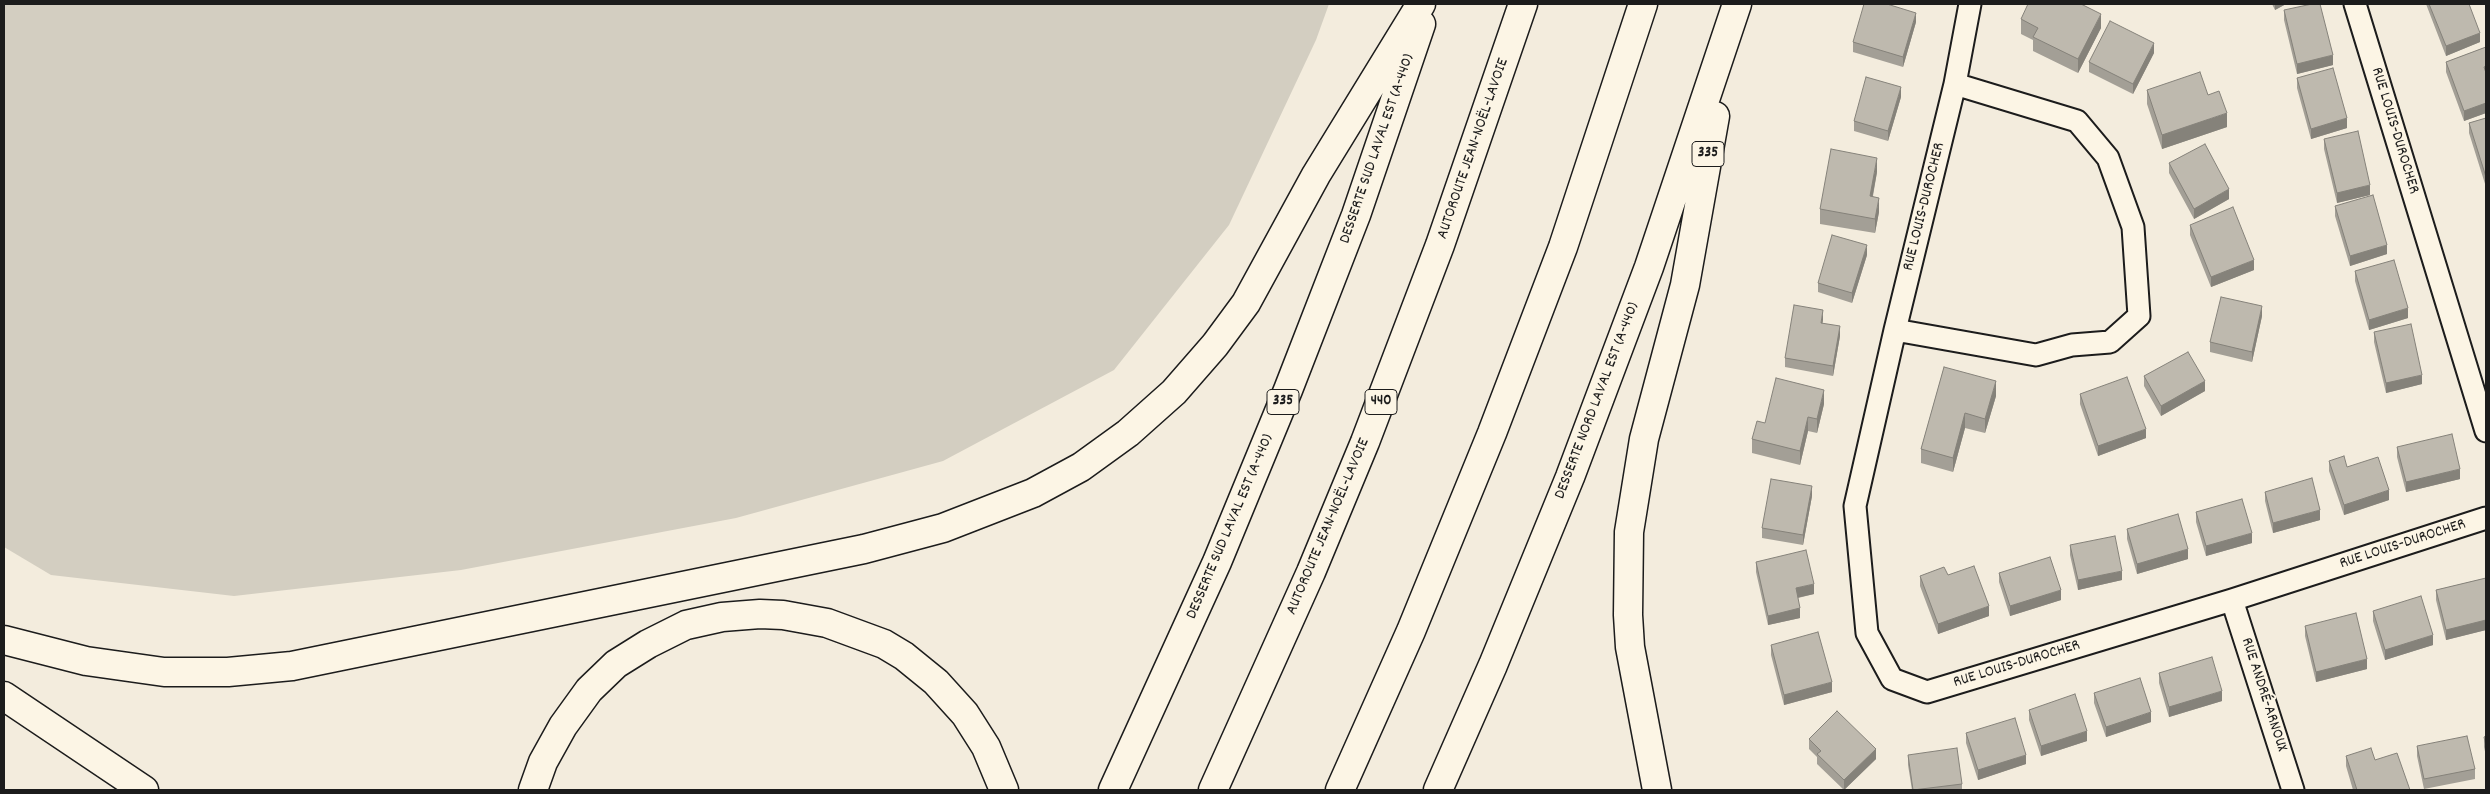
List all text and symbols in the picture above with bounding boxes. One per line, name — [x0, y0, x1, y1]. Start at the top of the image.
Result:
street label: DESSERTE SUD LAVAL EST (A-440) — [1336, 52, 1420, 246]
street label: AUTOROUTE JEAN-NOËL-LAVOIE — [1434, 56, 1514, 242]
street label: RUE LOUIS-DUROCHER — [2366, 65, 2422, 197]
street label: RUE LOUIS-DUROCHER — [1900, 141, 1950, 273]
road number: 335 — [1692, 142, 1724, 166]
street label: DESSERTE NORD LAVAL EST (A-440) — [1552, 300, 1644, 502]
road number: 335 — [1267, 390, 1299, 414]
road number: 440 — [1365, 390, 1397, 414]
street label: DESSERTE SUD LAVAL EST (A-440) — [1183, 432, 1279, 622]
street label: AUTOROUTE JEAN-NOËL-LAVOIE — [1283, 436, 1375, 618]
street label: RUE LOUIS-DUROCHER — [2338, 516, 2468, 574]
street label: RUE ANDRÉ-ARNOUX — [2236, 636, 2290, 754]
street label: RUE LOUIS-DUROCHER — [1951, 637, 2083, 693]

